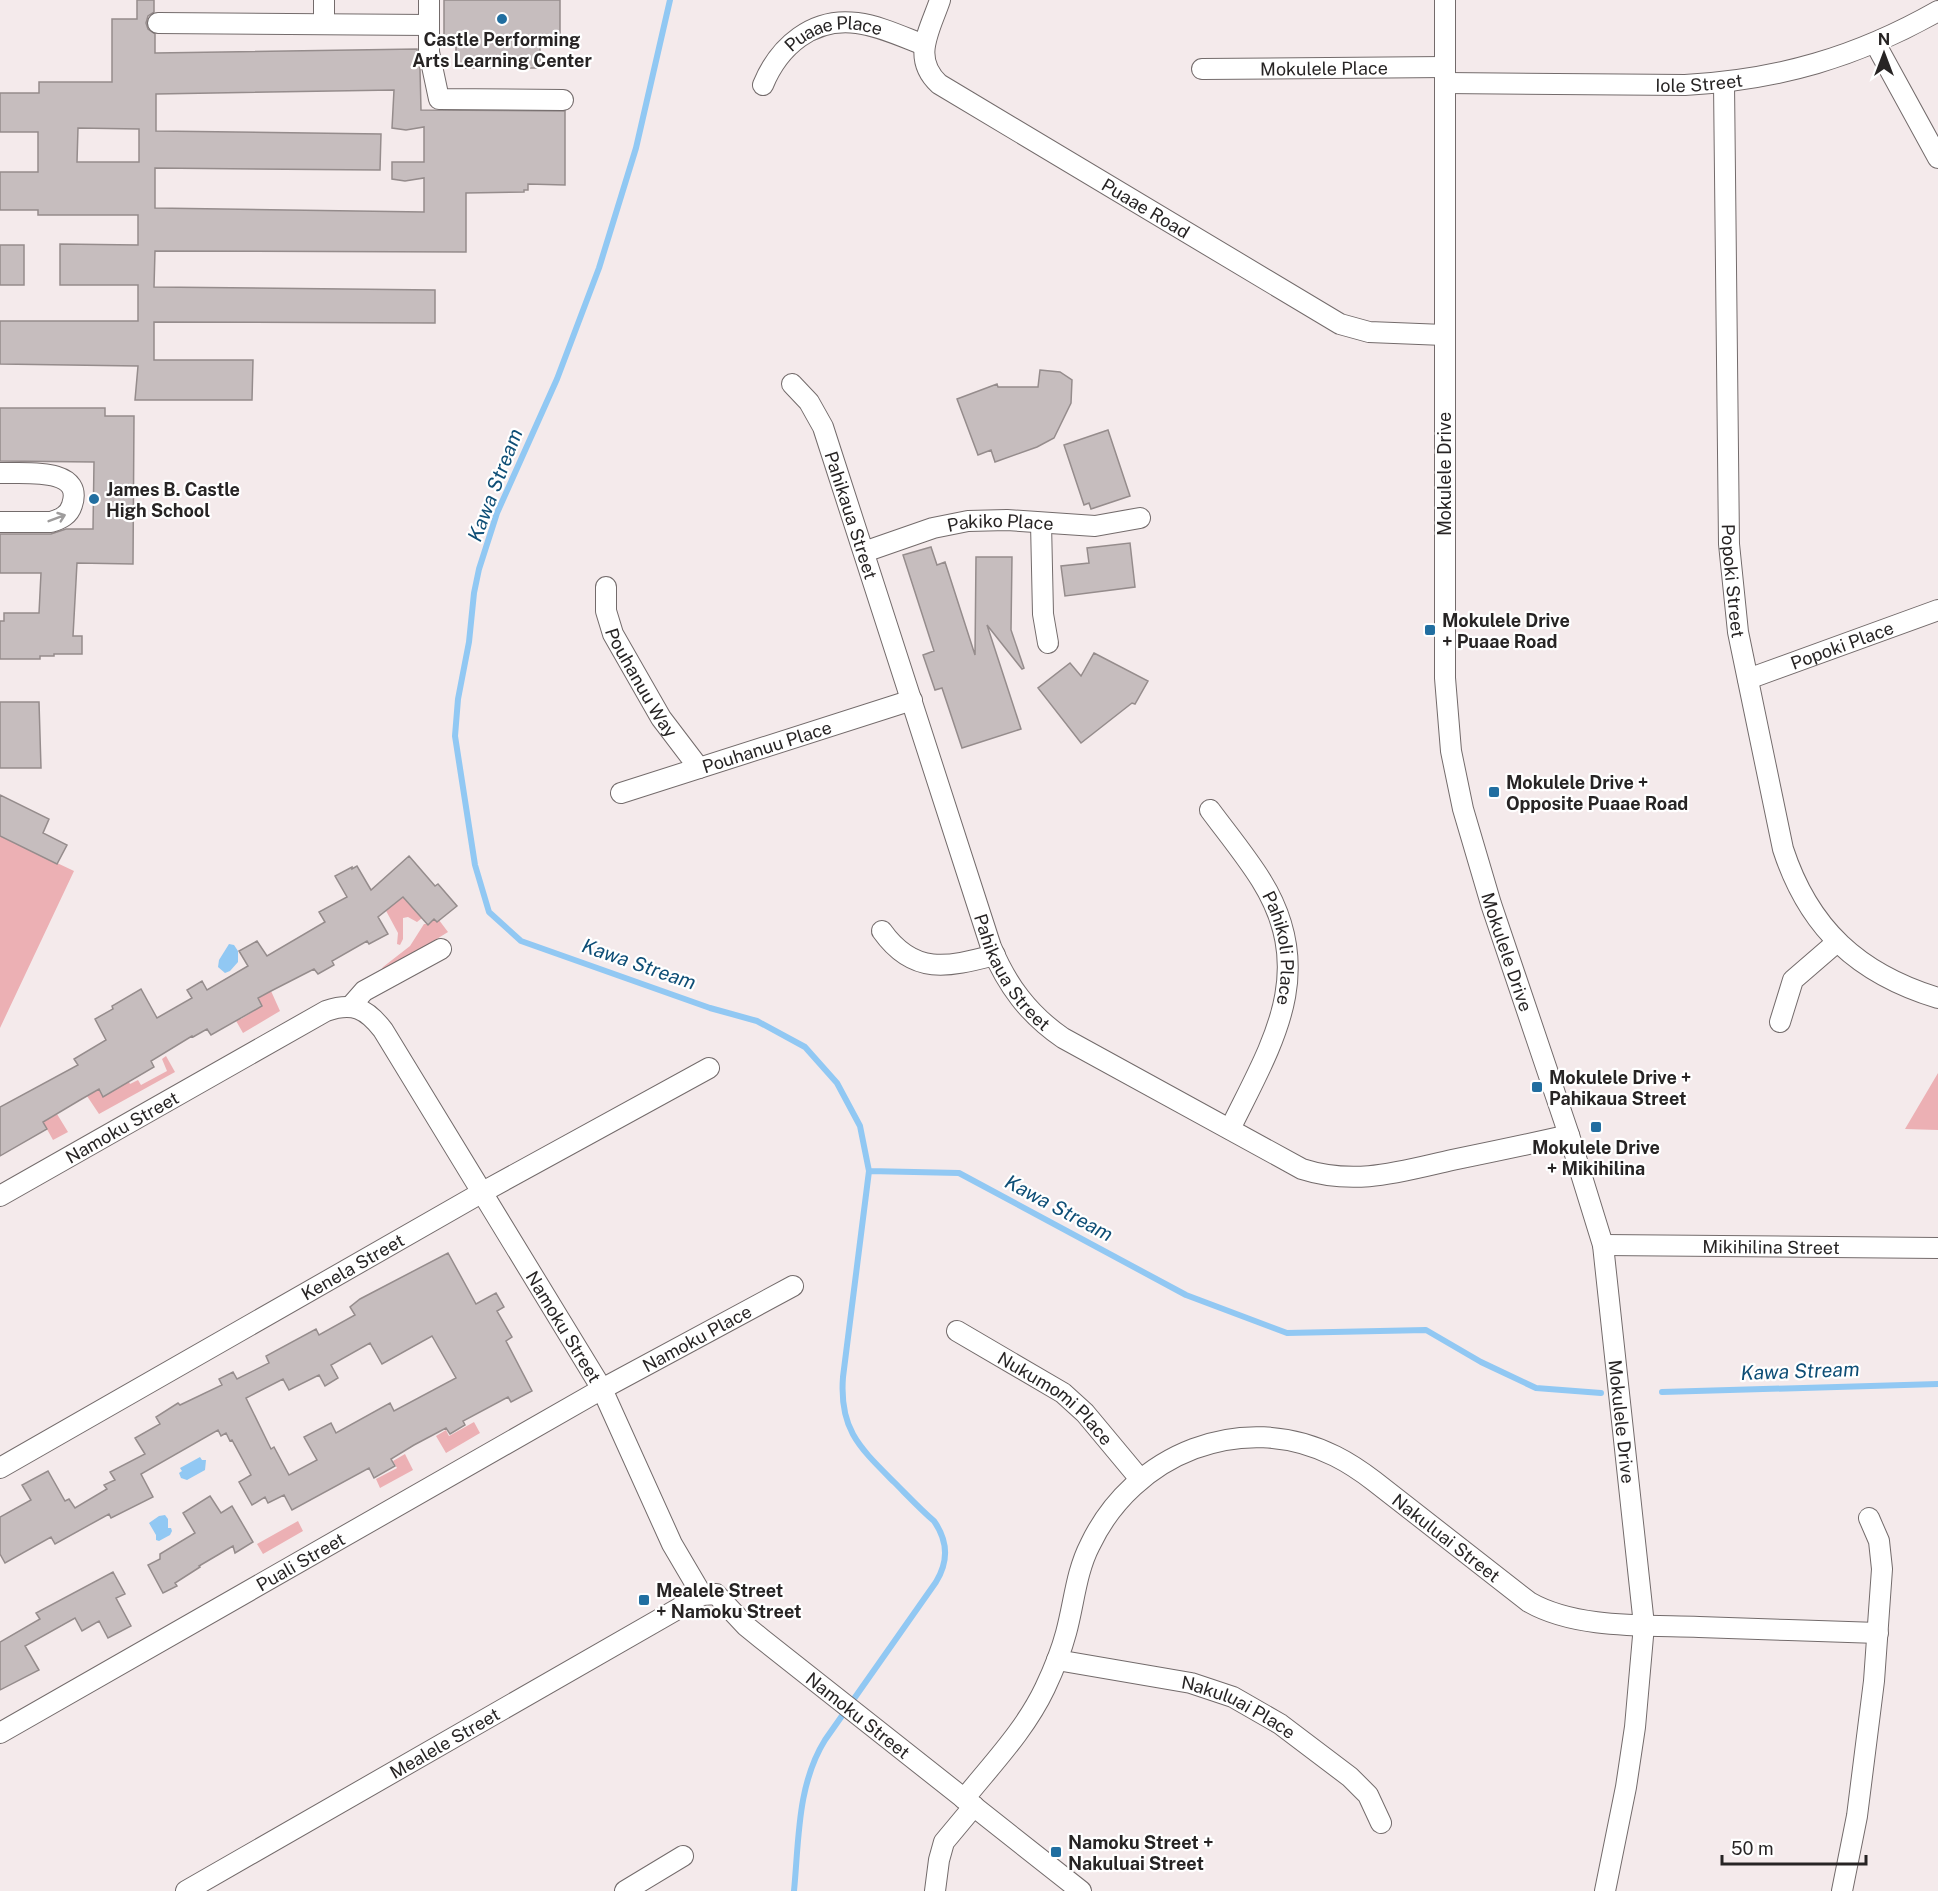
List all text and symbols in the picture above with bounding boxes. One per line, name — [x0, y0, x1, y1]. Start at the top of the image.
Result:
marker: Castle Performing Arts Learning Center — [495, 12, 509, 26]
street label: Puaae Place — [780, 12, 885, 55]
north arrow — [1854, 24, 1914, 84]
place label: Castle Performing Arts Learning Center — [412, 29, 592, 71]
text: N — [1878, 30, 1890, 49]
street label: Mokulele Place — [1260, 57, 1388, 79]
street label: Iole Street — [1655, 69, 1744, 96]
street label: Puaae Road — [1098, 173, 1194, 242]
street label: Mokulele Drive — [1434, 412, 1455, 536]
water label: Kawa Stream — [462, 425, 528, 545]
street label: Pahikaua Street — [821, 448, 882, 582]
place label: James B. Castle High School — [106, 479, 240, 521]
marker: James B. Castle High School — [87, 492, 101, 506]
street label: Pakiko Place — [945, 510, 1054, 535]
one-way arrow — [48, 512, 66, 523]
street label: Popoki Street — [1718, 524, 1749, 640]
place label: Mokulele Drive + Puaae Road — [1442, 610, 1570, 652]
street label: Popoki Place — [1788, 617, 1896, 673]
marker: Mokulele Drive + Puaae Road — [1423, 623, 1437, 637]
street label: Pouhanuu Way — [601, 625, 682, 741]
street label: Pouhanuu Place — [699, 716, 834, 777]
place label: Mokulele Drive + Opposite Puaae Road — [1506, 772, 1688, 814]
marker: Mokulele Drive + Opposite Puaae Road — [1487, 785, 1501, 799]
street label: Pahikoli Place — [1259, 887, 1298, 1007]
street label: Mokulele Drive — [1478, 890, 1537, 1014]
street label: Pahikaua Street — [970, 911, 1055, 1035]
water label: Kawa Stream — [579, 933, 699, 995]
place label: Mokulele Drive + Pahikaua Street — [1549, 1067, 1691, 1109]
marker: Mokulele Drive + Pahikaua Street — [1530, 1080, 1544, 1094]
street label: Namoku Street — [62, 1087, 182, 1167]
marker: Mokulele Drive + Mikihilina — [1589, 1120, 1603, 1134]
place label: Mokulele Drive + Mikihilina — [1532, 1137, 1660, 1179]
water label: Kawa Stream — [1001, 1169, 1117, 1247]
street label: Kenela Street — [297, 1229, 408, 1304]
street label: Mikihilina Street — [1702, 1235, 1840, 1258]
street label: Namoku Street — [522, 1267, 606, 1386]
street label: Namoku Place — [639, 1300, 755, 1376]
street label: Nukumomi Place — [994, 1347, 1118, 1449]
water label: Kawa Stream — [1740, 1357, 1860, 1385]
street label: Mokulele Drive — [1605, 1359, 1639, 1484]
street label: Nakuluai Street — [1388, 1489, 1505, 1586]
street label: Puali Street — [252, 1528, 348, 1595]
place label: Mealele Street + Namoku Street — [656, 1580, 801, 1622]
marker: Mealele Street + Namoku Street — [637, 1593, 651, 1607]
street label: Namoku Street — [802, 1668, 914, 1762]
street label: Nakuluai Place — [1180, 1671, 1300, 1743]
street label: Mealele Street — [386, 1703, 503, 1782]
scale bar — [1722, 1828, 1866, 1866]
place label: Namoku Street + Nakuluai Street — [1068, 1832, 1213, 1874]
text: 50 m — [1731, 1838, 1774, 1859]
marker: Namoku Street + Nakuluai Street — [1049, 1845, 1063, 1859]

